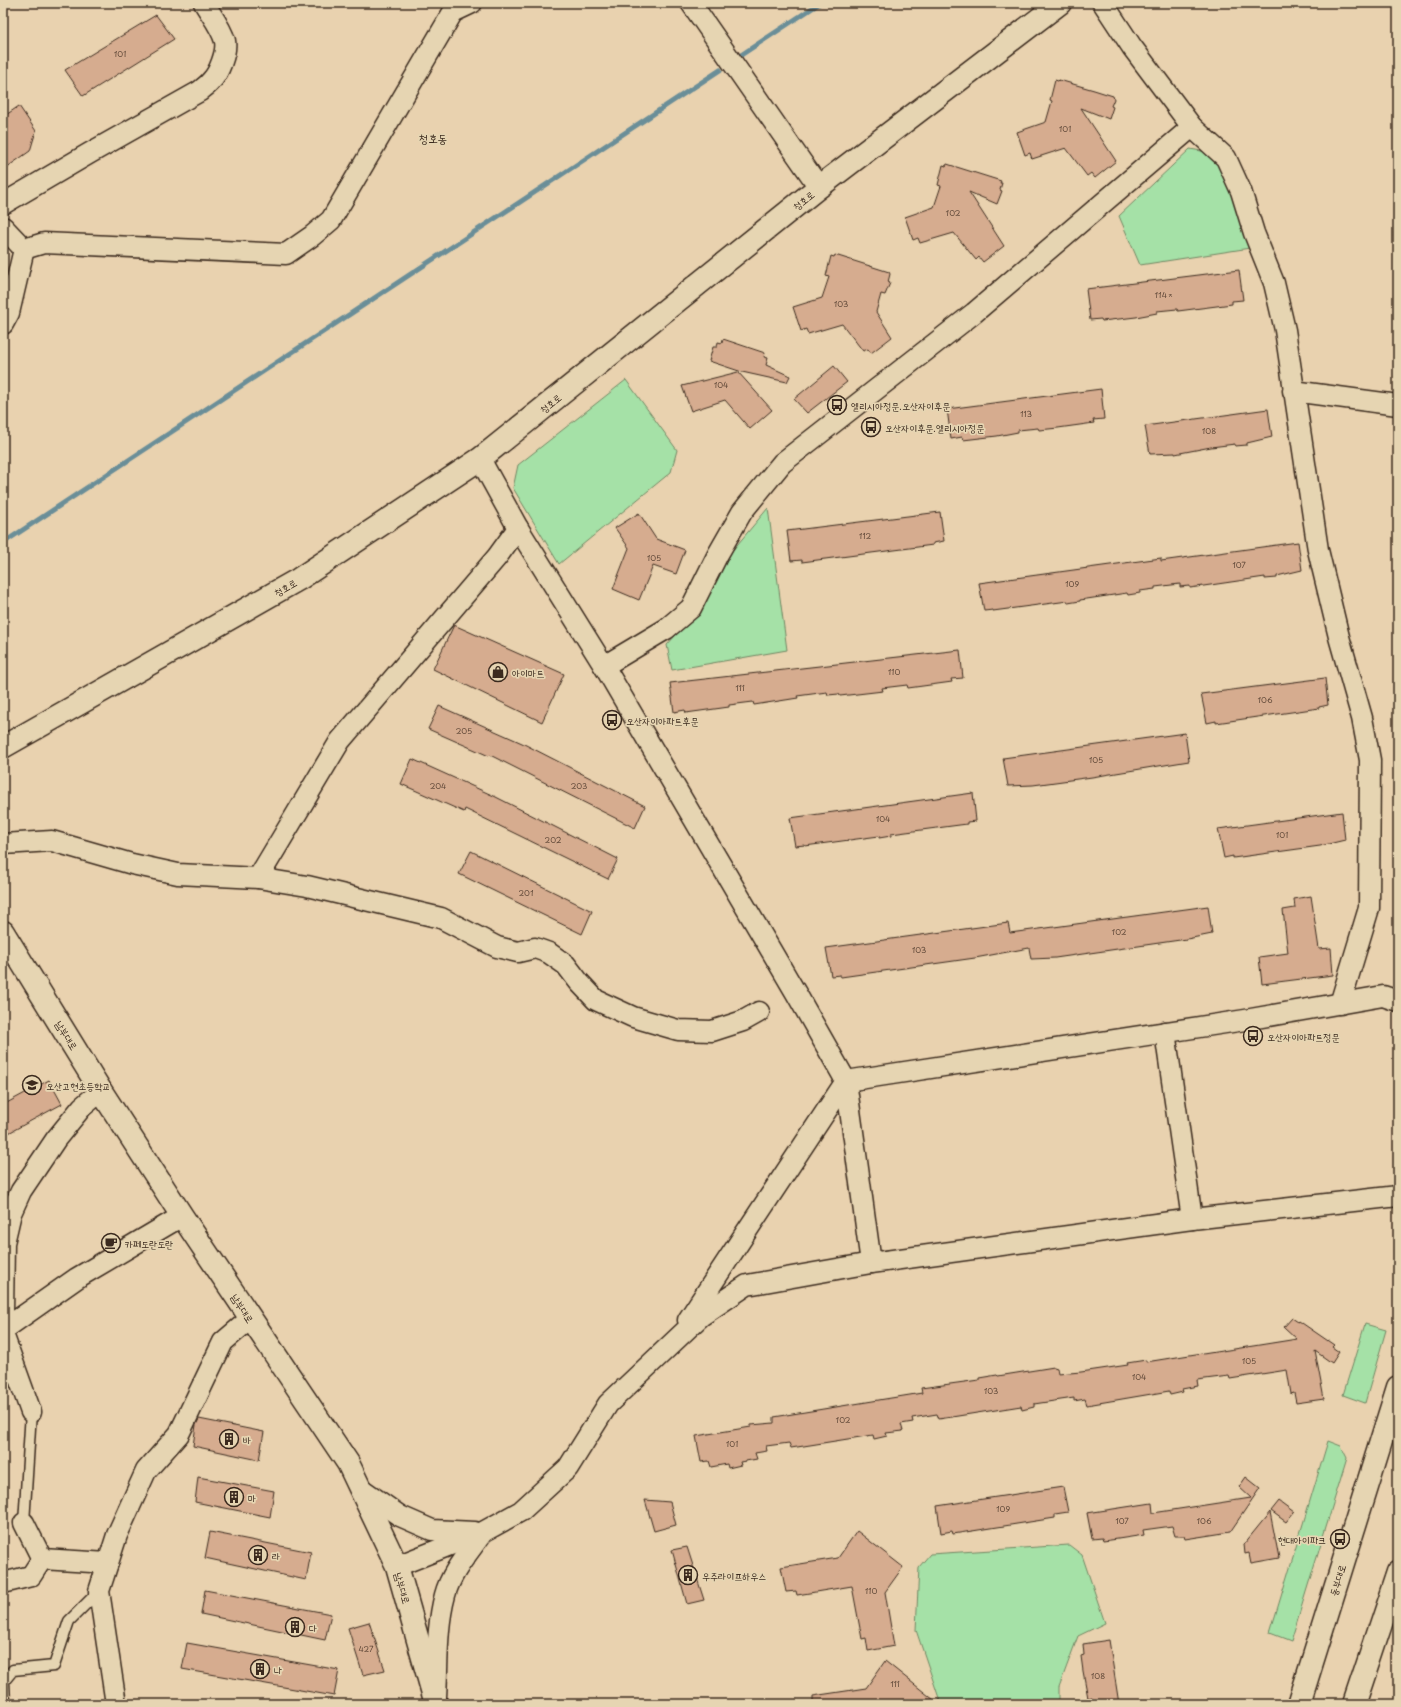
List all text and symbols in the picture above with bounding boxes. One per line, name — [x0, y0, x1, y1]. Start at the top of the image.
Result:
house number: 101 — [114, 48, 126, 60]
house number: 101 — [1059, 123, 1071, 135]
district label: 청호동 — [419, 129, 447, 147]
street label: 청호로 — [789, 187, 817, 213]
house number: 102 — [946, 207, 961, 219]
house number: 114ㅈ — [1155, 289, 1173, 301]
house number: 103 — [834, 298, 848, 310]
house number: 104 — [714, 379, 728, 391]
street label: 청호로 — [536, 390, 564, 416]
bus stop icon: 엘리시아정문.오산자이후문 — [826, 394, 848, 416]
place label: 엘리시아정문.오산자이후문 — [851, 398, 950, 413]
house number: 113 — [1020, 408, 1032, 420]
bus stop icon: 오산자이후문.엘리시아정문 — [860, 416, 882, 438]
place label: 오산자이후문.엘리시아정문 — [885, 420, 984, 435]
house number: 108 — [1202, 425, 1216, 437]
house number: 112 — [859, 530, 872, 542]
house number: 105 — [647, 552, 661, 564]
house number: 107 — [1232, 559, 1246, 571]
street label: 청호로 — [271, 574, 299, 600]
house number: 109 — [1065, 578, 1079, 590]
shop icon: 아이마트 — [487, 661, 509, 683]
place label: 아이마트 — [512, 665, 544, 680]
house number: 110 — [888, 666, 900, 678]
house number: 111 — [735, 682, 745, 694]
house number: 106 — [1257, 694, 1273, 706]
bus stop icon: 오산자이아파트후문 — [601, 709, 623, 731]
place label: 오산자이아파트후문 — [626, 713, 698, 728]
house number: 205 — [456, 725, 472, 737]
house number: 105 — [1089, 754, 1103, 766]
house number: 204 — [430, 780, 446, 792]
house number: 203 — [571, 780, 587, 792]
house number: 104 — [876, 813, 890, 825]
house number: 101 — [1276, 829, 1288, 841]
house number: 202 — [545, 834, 562, 846]
house number: 201 — [518, 887, 534, 899]
house number: 102 — [1112, 926, 1127, 938]
house number: 103 — [912, 944, 926, 956]
street label: 남부대로 — [52, 1017, 82, 1053]
bus stop icon: 오산자이아파트정문 — [1242, 1025, 1264, 1047]
place label: 오산자이아파트정문 — [1267, 1029, 1339, 1044]
school or university icon: 오산고현초등학교 — [21, 1074, 43, 1096]
place label: 오산고현초등학교 — [46, 1078, 110, 1093]
cafe icon: 카페도란도란 — [100, 1232, 122, 1254]
place label: 카페도란도란 — [125, 1236, 173, 1251]
street label: 남부대로 — [228, 1290, 258, 1326]
house number: 105 — [1242, 1355, 1256, 1367]
house number: 104 — [1132, 1371, 1146, 1383]
house number: 103 — [984, 1385, 998, 1397]
house number: 102 — [836, 1414, 851, 1426]
building icon: 바 — [218, 1428, 240, 1450]
place label: 바 — [243, 1432, 251, 1447]
house number: 101 — [726, 1438, 738, 1450]
building icon: 마 — [223, 1486, 245, 1508]
place label: 마 — [248, 1490, 256, 1505]
house number: 109 — [996, 1503, 1010, 1515]
house number: 107 — [1115, 1515, 1129, 1527]
house number: 106 — [1196, 1515, 1212, 1527]
bus stop icon: 현대아이파크 — [1329, 1528, 1351, 1550]
place label: 현대아이파크 — [1278, 1532, 1326, 1547]
building icon: 라 — [247, 1544, 269, 1566]
place label: 라 — [272, 1548, 280, 1563]
street label: 동부대로 — [1325, 1562, 1349, 1598]
building icon: 우주라이프하우스 — [677, 1564, 699, 1586]
place label: 우주라이프하우스 — [702, 1568, 766, 1583]
street label: 남부대로 — [391, 1570, 415, 1606]
house number: 110 — [865, 1585, 877, 1597]
building icon: 다 — [284, 1616, 306, 1638]
place label: 다 — [309, 1620, 317, 1635]
house number: 427 — [359, 1643, 374, 1655]
building icon: 나 — [249, 1658, 271, 1680]
place label: 나 — [274, 1662, 282, 1677]
house number: 108 — [1091, 1670, 1105, 1682]
house number: 111 — [890, 1678, 900, 1690]

